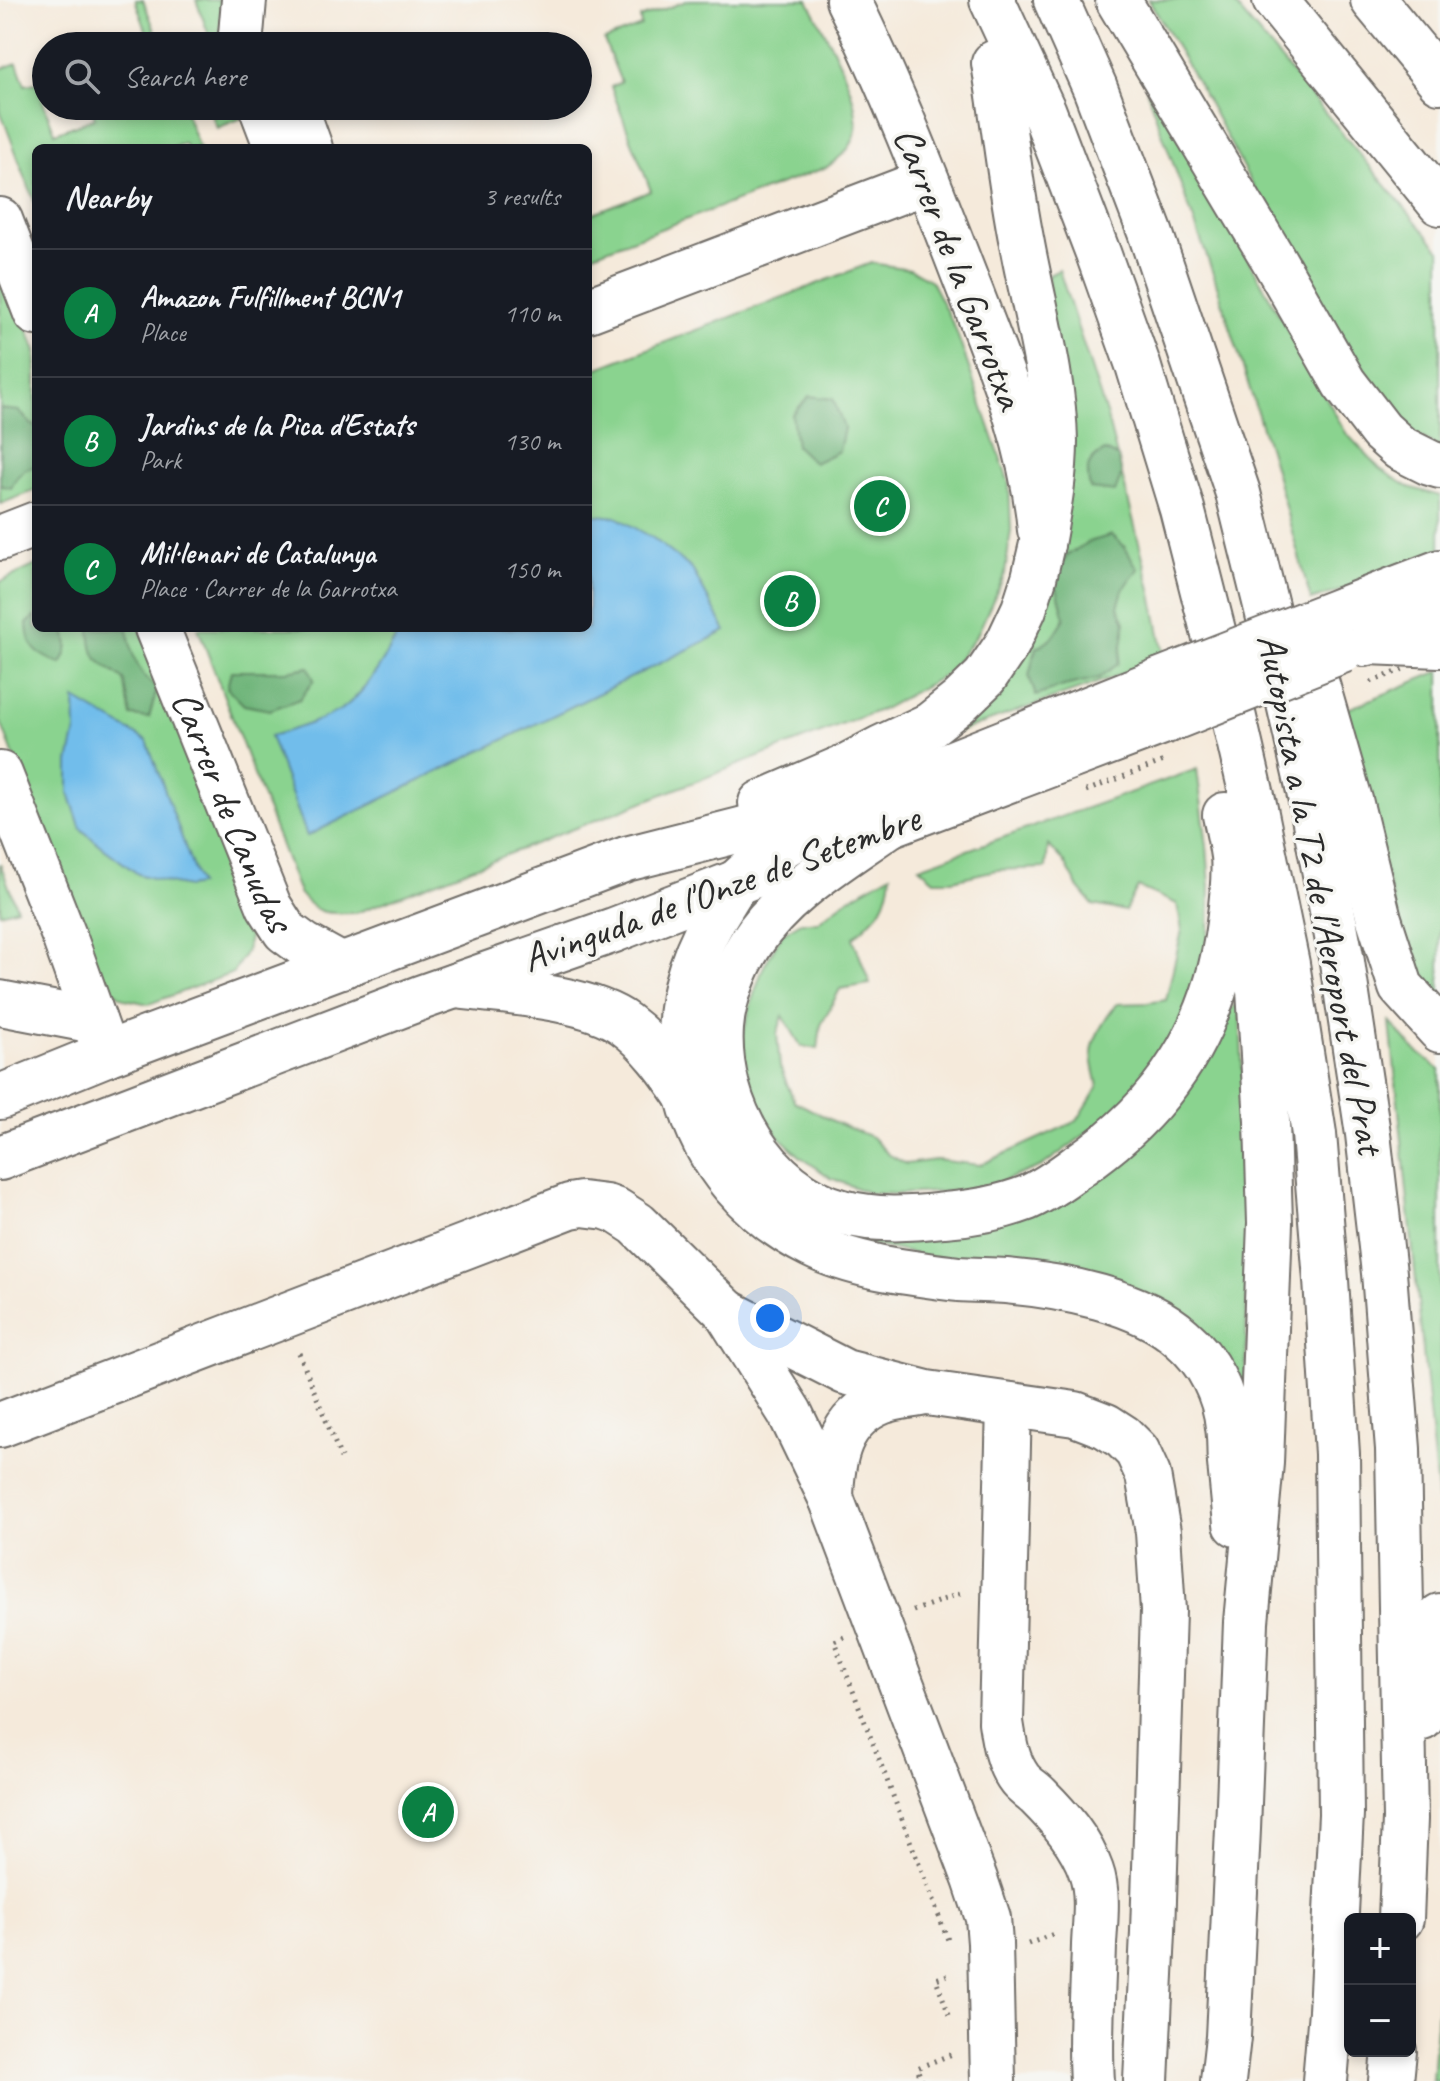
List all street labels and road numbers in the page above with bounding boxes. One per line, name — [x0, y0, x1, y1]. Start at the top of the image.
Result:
street label: Carrer de la Garrotxa — [882, 120, 1037, 418]
street label: Autopista a la T2 de l'Aeroport del Prat — [1246, 630, 1397, 1162]
street label: Carrer de Canudas — [160, 684, 306, 944]
street label: Avinguda de l'Onze de Setembre — [516, 792, 929, 983]

